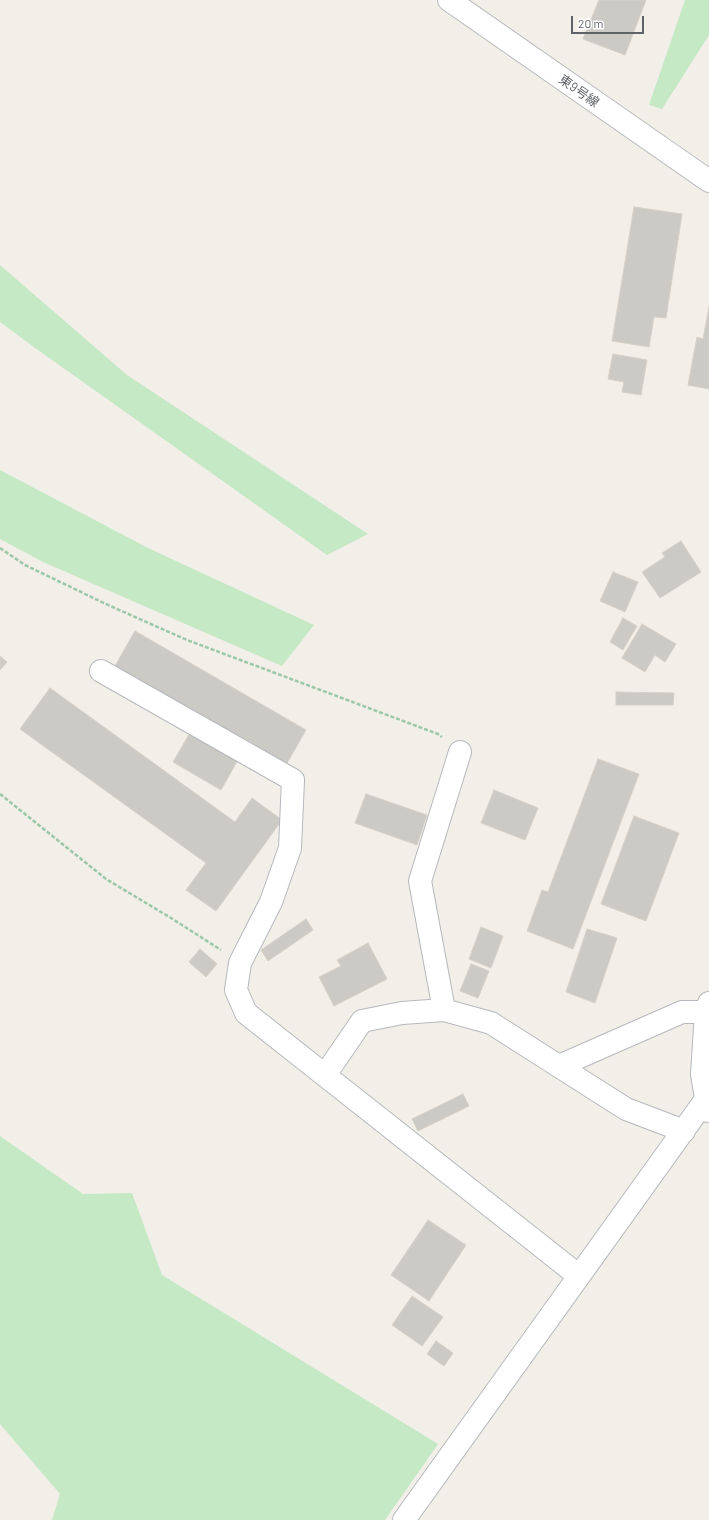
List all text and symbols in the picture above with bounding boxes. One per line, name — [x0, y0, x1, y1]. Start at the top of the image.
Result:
scale bar — [573, 8, 646, 34]
text: 20 m — [578, 16, 604, 30]
street label: 東9号線 — [556, 71, 602, 111]

